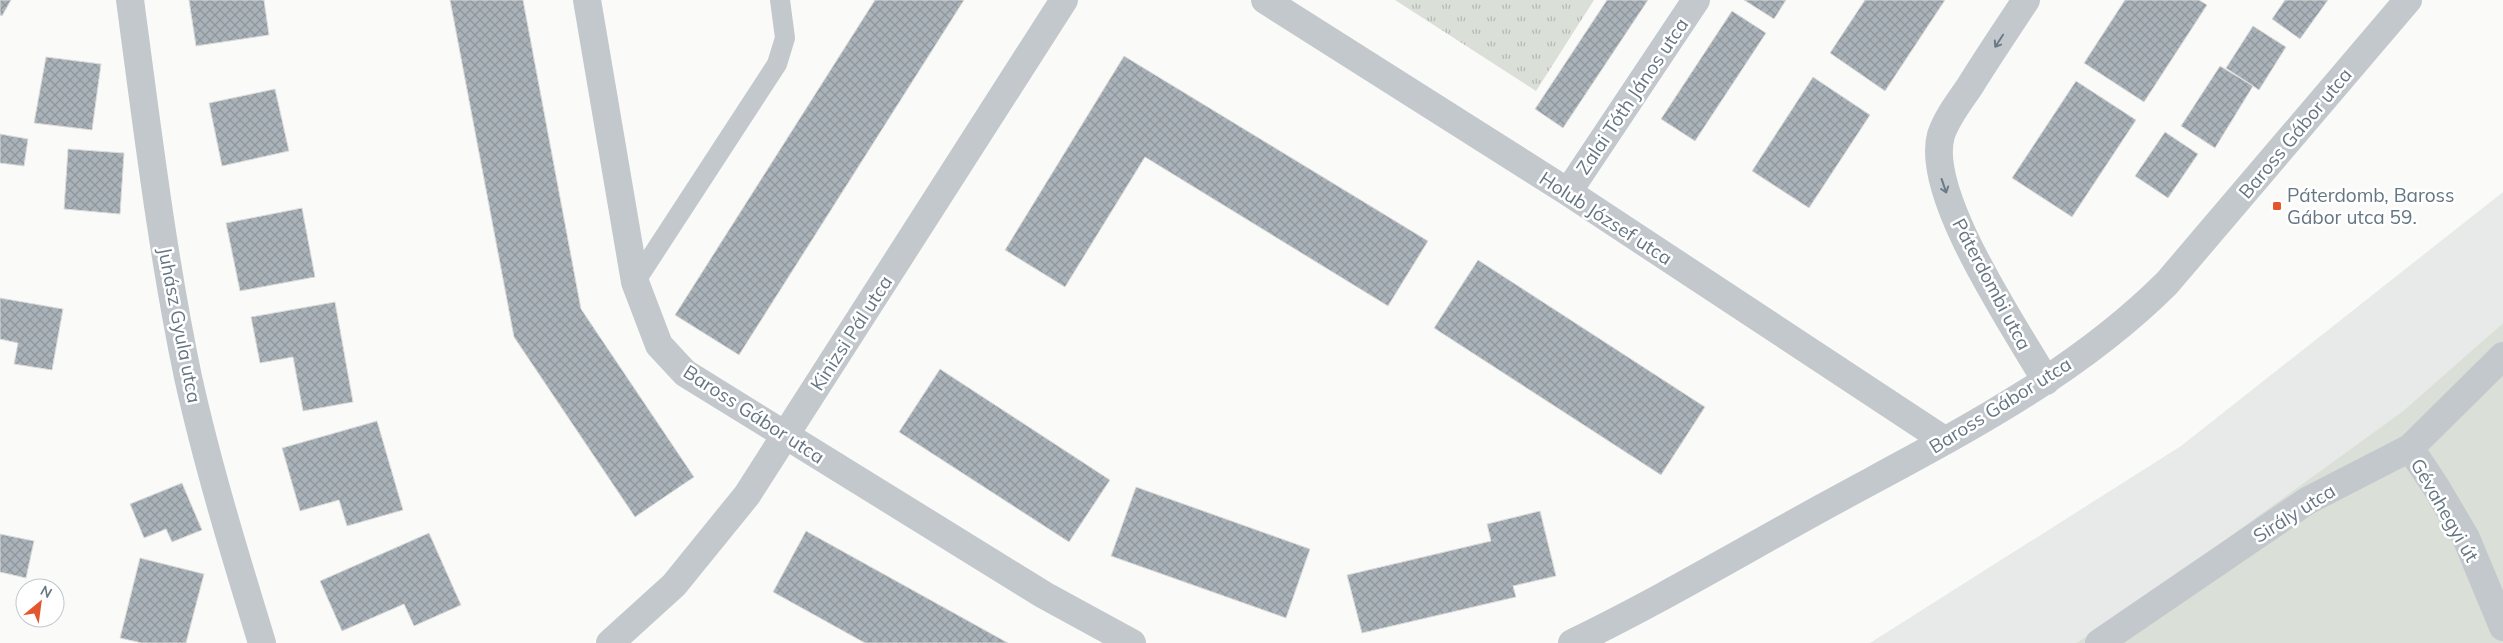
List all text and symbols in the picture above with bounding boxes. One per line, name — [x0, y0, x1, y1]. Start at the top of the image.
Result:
street label: Zalai Tóth János utca — [1571, 13, 1693, 179]
one-way arrow — [1994, 33, 2004, 47]
street label: Baross Gábor utca — [2233, 63, 2357, 203]
street label: Holub József utca — [1535, 166, 1677, 270]
one-way arrow — [1940, 177, 1950, 193]
place label: Páterdomb, Baross Gábor utca 59. — [2287, 183, 2454, 229]
marker: Páterdomb, Baross Gábor utca 59. — [2271, 200, 2283, 212]
street label: Páterdombi utca — [1947, 214, 2037, 354]
street label: Juhász Gyula utca — [153, 245, 207, 405]
street label: Kinizsi Pál utca — [805, 271, 897, 395]
street label: Baross Gábor utca — [1924, 352, 2076, 458]
street label: Baross Gábor utca — [679, 359, 829, 469]
street label: Gévahegyi út — [2406, 454, 2484, 566]
street label: Sirály utca — [2248, 478, 2340, 548]
north arrow — [15, 578, 65, 628]
text: N — [37, 581, 55, 602]

